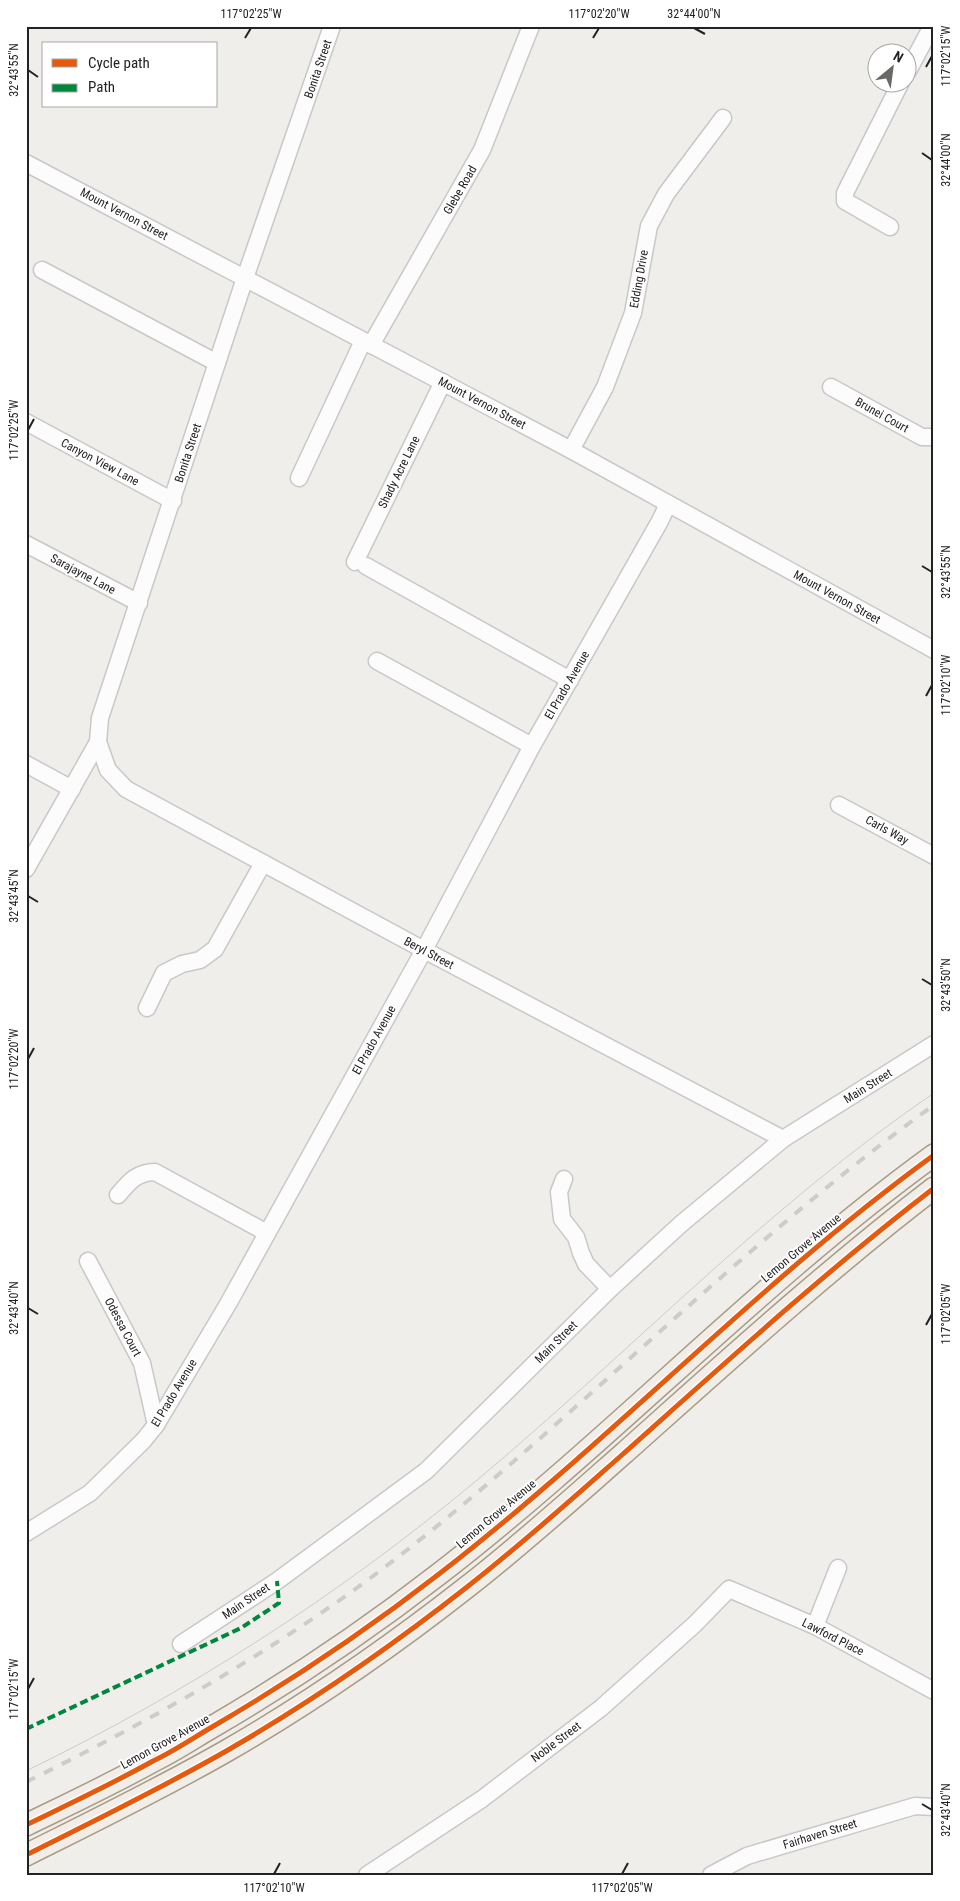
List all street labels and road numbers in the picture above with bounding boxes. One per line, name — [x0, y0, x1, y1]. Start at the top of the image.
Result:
street label: Bonita Street — [301, 37, 335, 100]
street label: Glebe Road — [440, 163, 480, 217]
street label: Mount Vernon Street — [78, 185, 171, 243]
street label: Edding Drive — [627, 248, 651, 309]
street label: Mount Vernon Street — [436, 374, 529, 432]
street label: Brunei Court — [853, 395, 912, 436]
street label: Bonita Street — [172, 421, 204, 484]
street label: Shady Acre Lane — [375, 433, 423, 510]
street label: Canyon View Lane — [59, 436, 142, 489]
street label: Sarajayne Lane — [48, 551, 118, 597]
street label: Mount Vernon Street — [791, 567, 883, 627]
street label: El Prado Avenue — [542, 648, 592, 722]
street label: Carls Way — [863, 813, 911, 847]
street label: Beryl Street — [402, 934, 457, 972]
street label: El Prado Avenue — [349, 1003, 399, 1077]
street label: Main Street — [841, 1065, 895, 1106]
street label: Lemon Grove Avenue — [758, 1210, 844, 1285]
street label: Odessa Court — [102, 1295, 144, 1359]
street label: Main Street — [532, 1318, 580, 1366]
street label: El Prado Avenue — [148, 1356, 200, 1429]
street label: Lemon Grove Avenue — [453, 1476, 539, 1551]
street label: Main Street — [220, 1580, 273, 1622]
street label: Lawford Place — [800, 1615, 867, 1659]
street label: Lemon Grove Avenue — [118, 1712, 212, 1772]
street label: Noble Street — [528, 1719, 584, 1765]
street label: Fairhaven Street — [781, 1816, 859, 1852]

